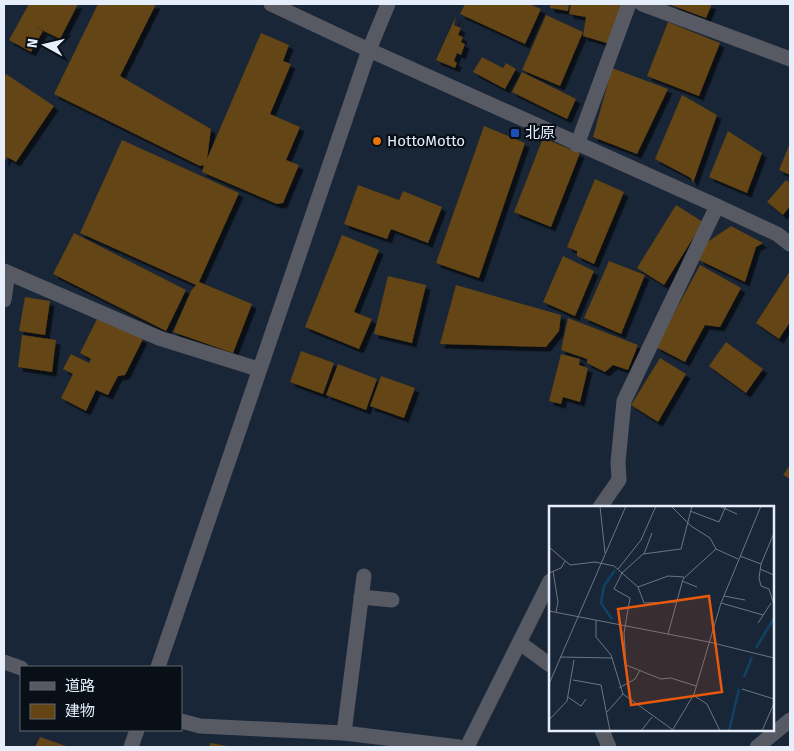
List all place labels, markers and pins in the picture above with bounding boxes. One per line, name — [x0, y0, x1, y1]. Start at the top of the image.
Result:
place label: 北原 — [525, 124, 555, 142]
marker: 北原 — [509, 127, 521, 139]
place label: HottoMotto — [387, 132, 465, 150]
marker: HottoMotto — [371, 135, 383, 147]

